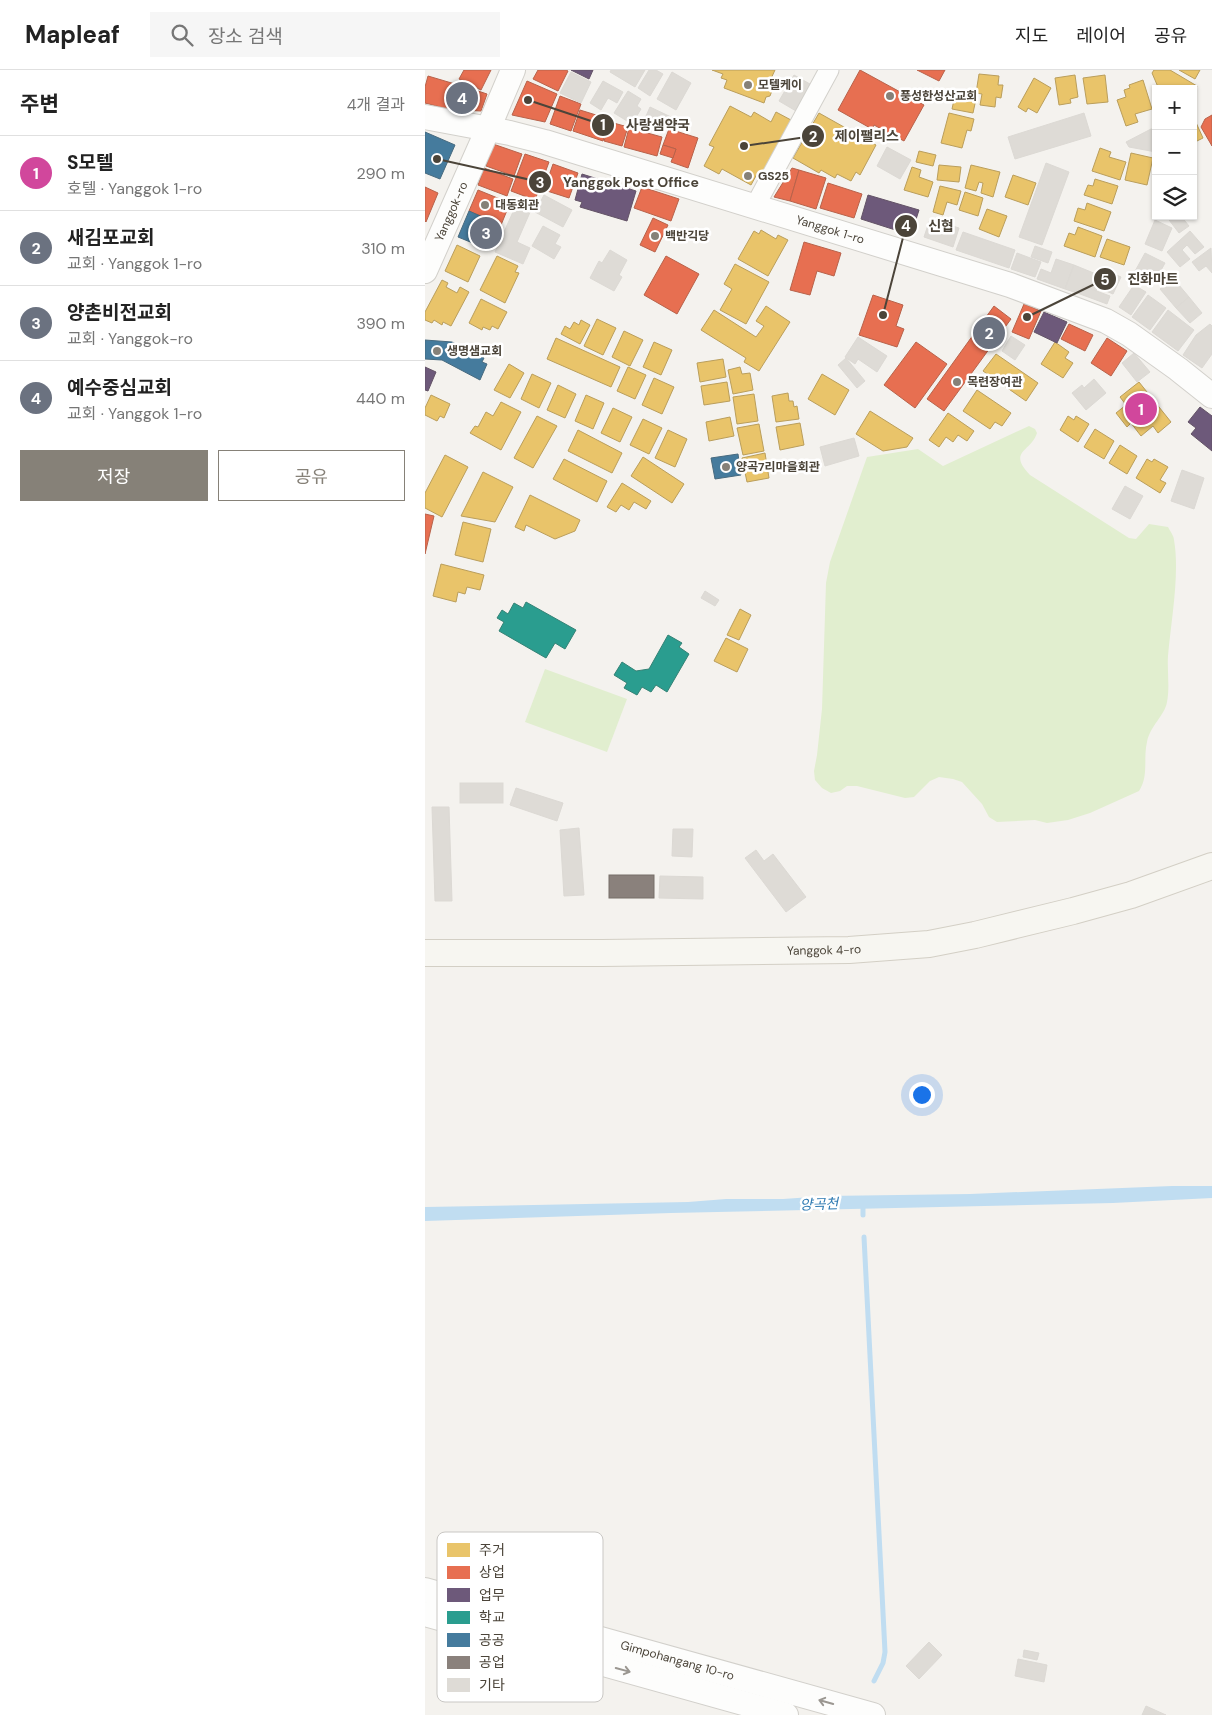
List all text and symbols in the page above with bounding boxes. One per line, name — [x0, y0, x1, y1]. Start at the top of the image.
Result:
search box — [150, 12, 500, 57]
text: Mapleaf — [25, 19, 120, 50]
icon: search — [168, 21, 196, 49]
text: 장소 검색 — [208, 24, 283, 49]
text: 지도 — [1015, 24, 1048, 48]
text: 레이어 — [1076, 24, 1126, 48]
text: 공유 — [1154, 24, 1187, 48]
place label: 모텔케이 — [758, 77, 802, 93]
pin: 4 — [446, 79, 478, 117]
marker: 모텔케이 — [742, 79, 754, 91]
map controls — [1152, 85, 1197, 220]
button: + — [1152, 85, 1197, 130]
place label: 풍성한성산교회 — [900, 88, 977, 104]
text: 주변 — [20, 90, 59, 118]
marker: 풍성한성산교회 — [884, 90, 896, 102]
text: 4개 결과 — [347, 94, 405, 115]
callout: 사랑샘약국 — [591, 111, 700, 140]
text: 1 — [600, 115, 606, 135]
text: 사랑샘약국 — [626, 116, 690, 134]
callout: 제이팰리스 — [800, 122, 910, 151]
text: 2 — [809, 127, 818, 147]
text: 제이팰리스 — [835, 127, 899, 145]
button: − — [1152, 130, 1197, 175]
text: S모텔 — [67, 150, 113, 175]
text: 1 — [33, 163, 39, 184]
text: 290 m — [356, 163, 405, 184]
callout: Yanggok Post Office — [528, 168, 709, 197]
place label: GS25 — [758, 168, 789, 184]
marker: GS25 — [742, 170, 754, 182]
text: 3 — [535, 173, 545, 193]
text: Yanggok Post Office — [563, 173, 699, 191]
button: layers — [1152, 175, 1197, 220]
text: 호텔 · Yanggok 1-ro — [67, 178, 202, 199]
street label: Yanggok-ro — [431, 179, 472, 244]
place label: 대동회관 — [495, 197, 539, 213]
marker: 대동회관 — [479, 199, 491, 211]
callout: 신협 — [893, 211, 964, 240]
street label: Yanggok 1-ro — [794, 212, 866, 248]
pin: 3 — [470, 214, 502, 252]
text: 4 — [901, 216, 911, 236]
text: 신협 — [928, 217, 954, 235]
text: 새김포교회 — [67, 225, 154, 250]
place label: 백반긱당 — [665, 228, 709, 244]
marker: 백반긱당 — [649, 230, 661, 242]
text: 2 — [31, 238, 41, 259]
text: 310 m — [361, 238, 405, 259]
text: 교회 · Yanggok 1-ro — [67, 253, 202, 274]
callout: 진화마트 — [1092, 265, 1189, 294]
text: 5 — [1100, 270, 1110, 290]
text: 진화마트 — [1127, 270, 1179, 288]
text: 양촌비전교회 — [67, 300, 172, 325]
text: 3 — [31, 313, 41, 334]
text: 390 m — [357, 313, 405, 334]
pin: 2 — [973, 314, 1005, 352]
text: 교회 · Yanggok-ro — [67, 328, 193, 349]
place label: 생명샘교회 — [447, 343, 502, 359]
marker: 생명샘교회 — [431, 345, 443, 357]
place label: 목련장여관 — [967, 374, 1022, 390]
text: 예수중심교회 — [67, 375, 172, 400]
marker: 목련장여관 — [951, 376, 963, 388]
text: 4 — [31, 388, 41, 409]
text: 440 m — [356, 388, 405, 409]
pin: 1 — [1125, 390, 1157, 428]
text: 교회 · Yanggok 1-ro — [67, 403, 202, 424]
button: 저장 — [20, 450, 208, 501]
button: 공유 — [218, 450, 405, 501]
place label: 양곡7리마을회관 — [736, 459, 820, 475]
marker: 양곡7리마을회관 — [720, 461, 732, 473]
street label: Yanggok 4-ro — [787, 941, 862, 959]
your location — [909, 1082, 935, 1108]
water label: 양곡천 — [799, 1194, 840, 1214]
legend — [437, 1532, 603, 1702]
text: 주거 — [479, 1541, 505, 1559]
text: 상업 — [479, 1563, 505, 1581]
text: 업무 — [479, 1586, 505, 1604]
text: 학교 — [479, 1608, 505, 1626]
text: 공공 — [479, 1631, 505, 1649]
street label: Gimpohangang 10-ro — [619, 1637, 736, 1684]
text: 공업 — [479, 1653, 505, 1671]
one-way arrow — [615, 1666, 631, 1675]
text: 기타 — [479, 1676, 505, 1694]
one-way arrow — [818, 1697, 834, 1706]

